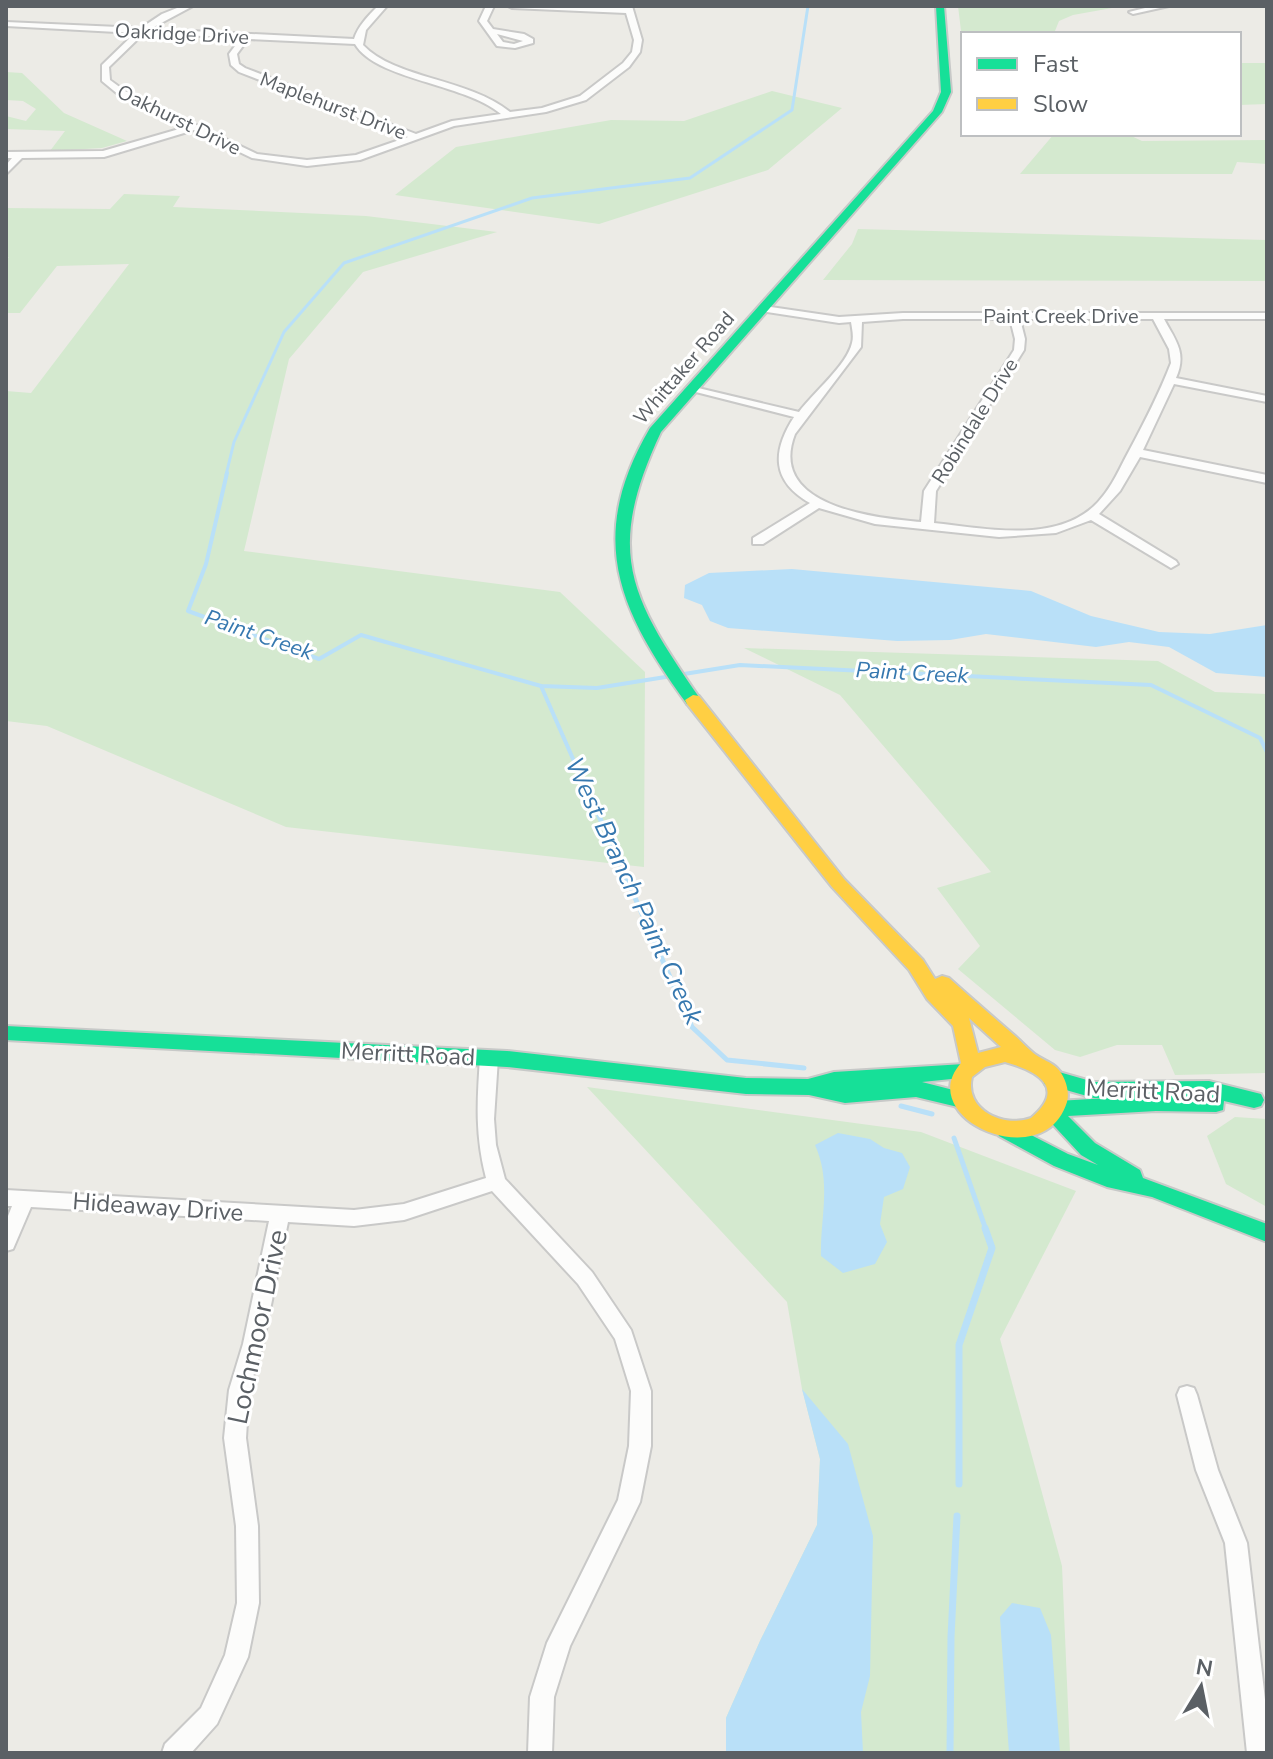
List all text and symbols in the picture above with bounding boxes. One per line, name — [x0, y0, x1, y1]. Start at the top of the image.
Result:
street label: Oakridge Drive — [114, 17, 250, 51]
legend — [961, 32, 1241, 136]
text: Fast — [1033, 48, 1079, 80]
street label: Maplehurst Drive — [256, 66, 410, 146]
street label: Oakhurst Drive — [113, 78, 245, 162]
text: Slow — [1033, 88, 1088, 120]
street label: Paint Creek Drive — [983, 303, 1139, 330]
street label: Whittaker Road — [627, 306, 741, 430]
street label: Robindale Drive — [926, 353, 1024, 489]
water label: Paint Creek — [201, 602, 318, 668]
water label: Paint Creek — [855, 655, 970, 691]
water label: West Branch Paint Creek — [557, 752, 712, 1031]
street label: Merritt Road — [340, 1035, 476, 1073]
street label: Merritt Road — [1085, 1072, 1221, 1110]
street label: Hideaway Drive — [72, 1185, 244, 1229]
street label: Lochmoor Drive — [219, 1226, 297, 1428]
north arrow — [1161, 1647, 1241, 1727]
text: N — [1194, 1652, 1215, 1684]

